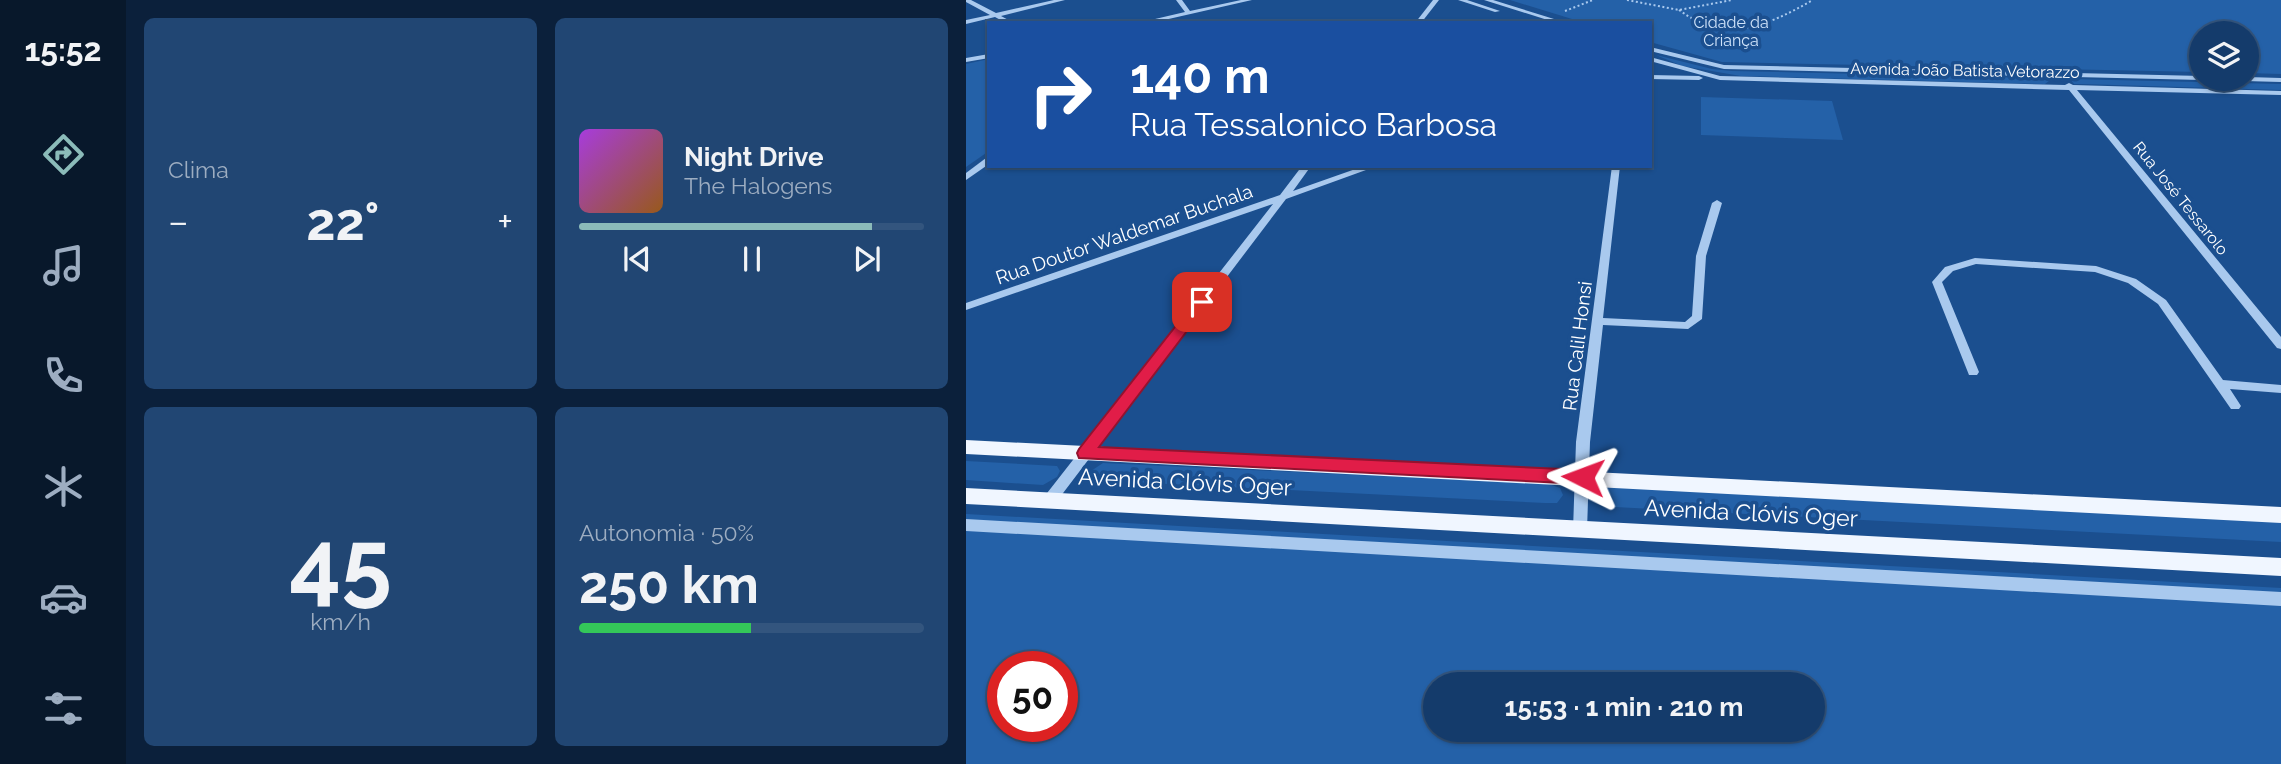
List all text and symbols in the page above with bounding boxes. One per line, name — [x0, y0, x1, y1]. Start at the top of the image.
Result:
park label: Cidade da Criança — [1693, 13, 1769, 50]
map controls — [2189, 21, 2259, 91]
button: layers — [2189, 21, 2259, 91]
text: 15:52 — [24, 31, 102, 68]
text: 140 m — [1130, 47, 1270, 104]
icon: right — [1015, 49, 1106, 140]
street label: Avenida João Batista Vetorazzo — [1850, 59, 2080, 82]
text: Rua Tessalonico Barbosa — [1130, 106, 1497, 143]
icon: directions — [39, 130, 88, 179]
street label: Rua José Tessarolo — [2129, 138, 2232, 259]
text: Night Drive — [684, 142, 823, 172]
text: Clima — [168, 156, 229, 183]
text: The Halogens — [684, 172, 832, 199]
street label: Rua Doutor Waldemar Buchala — [993, 180, 1255, 288]
text: 22° — [306, 191, 379, 252]
text: − — [168, 199, 188, 244]
text: + — [497, 199, 513, 244]
icon: previous — [618, 240, 656, 278]
icon: pause — [733, 240, 771, 278]
icon: next — [848, 240, 886, 278]
icon: music — [39, 241, 88, 290]
pin — [1172, 272, 1232, 332]
street label: Rua Calil Honsi — [1558, 280, 1596, 412]
icon: arrive — [1183, 283, 1221, 321]
icon: phone — [39, 351, 88, 400]
position arrow — [1546, 440, 1620, 514]
icon: climate — [39, 462, 88, 511]
street label: Avenida Clóvis Oger — [1078, 462, 1293, 501]
street label: Avenida Clóvis Oger — [1644, 493, 1859, 532]
text: 45 — [289, 509, 392, 616]
text: Autonomia · 50% — [579, 519, 754, 546]
text: 250 km — [579, 554, 759, 615]
icon: car — [39, 573, 88, 622]
text: km/h — [310, 608, 371, 635]
speed limit sign: 50 — [987, 651, 1078, 742]
icon: filters — [39, 684, 88, 733]
text: 15:53 · 1 min · 210 m — [1505, 692, 1743, 722]

